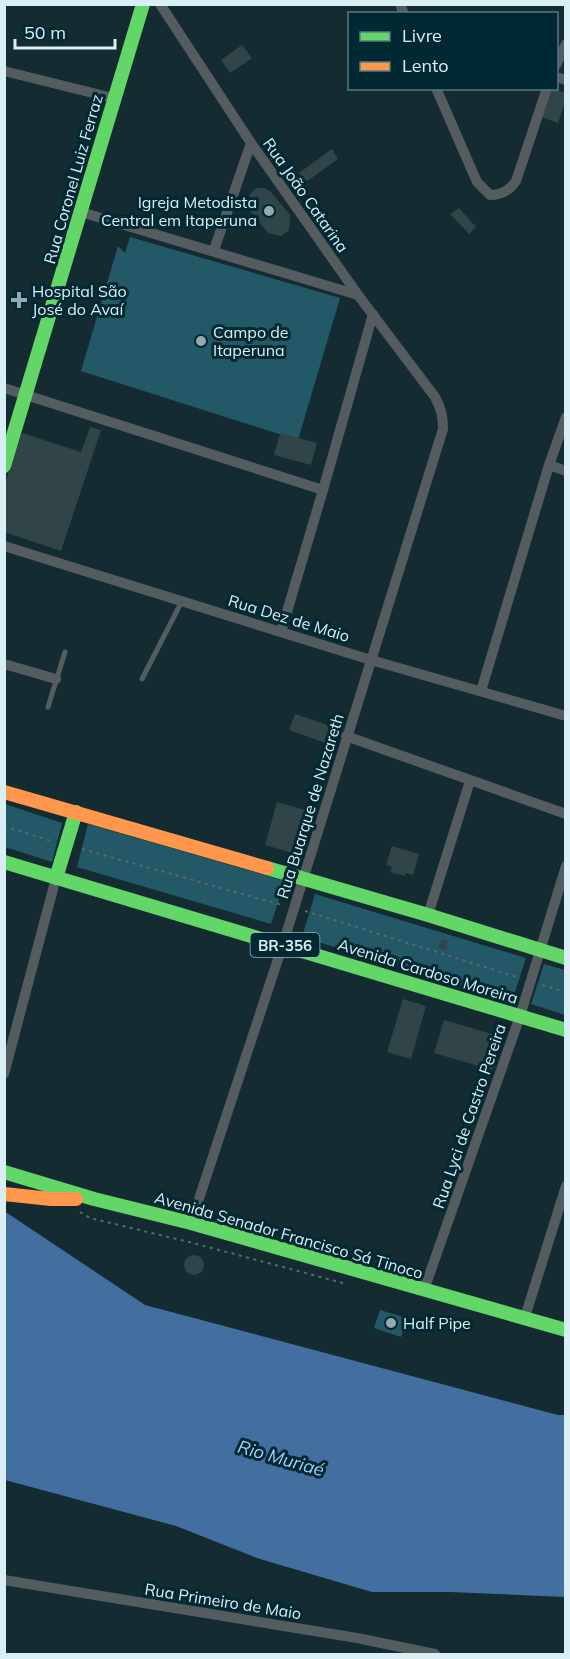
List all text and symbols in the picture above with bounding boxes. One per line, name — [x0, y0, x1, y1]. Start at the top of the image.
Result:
scale bar — [15, 12, 116, 50]
legend — [348, 12, 558, 90]
text: 50 m — [24, 21, 66, 44]
text: Livre — [402, 24, 442, 47]
text: Lento — [402, 54, 449, 77]
street label: Rua Coronel Luiz Ferraz — [39, 92, 107, 266]
street label: Rua João Catarina — [259, 134, 353, 256]
place label: Igreja Metodista Central em Itaperuna — [101, 192, 257, 230]
marker: Igreja Metodista Central em Itaperuna — [262, 204, 276, 218]
place label: Hospital São José do Avaí — [32, 281, 127, 319]
marker: Hospital São José do Avaí — [10, 291, 28, 309]
place label: Campo de Itaperuna — [213, 322, 289, 360]
marker: Campo de Itaperuna — [194, 334, 208, 348]
street label: Rua Dez de Maio — [226, 590, 352, 646]
street label: Rua Buarque de Nazareth — [272, 711, 348, 901]
road number: BR-356 — [250, 933, 320, 957]
street label: Avenida Cardoso Moreira — [335, 934, 521, 1008]
street label: Rua Lyci de Castro Pereira — [428, 1021, 510, 1211]
street label: Avenida Senador Francisco Sá Tinoco — [153, 1187, 425, 1283]
place label: Half Pipe — [403, 1313, 471, 1333]
marker: Half Pipe — [384, 1316, 398, 1330]
water label: Rio Muriaé — [235, 1435, 327, 1481]
street label: Rua Primeiro de Maio — [143, 1579, 303, 1623]

